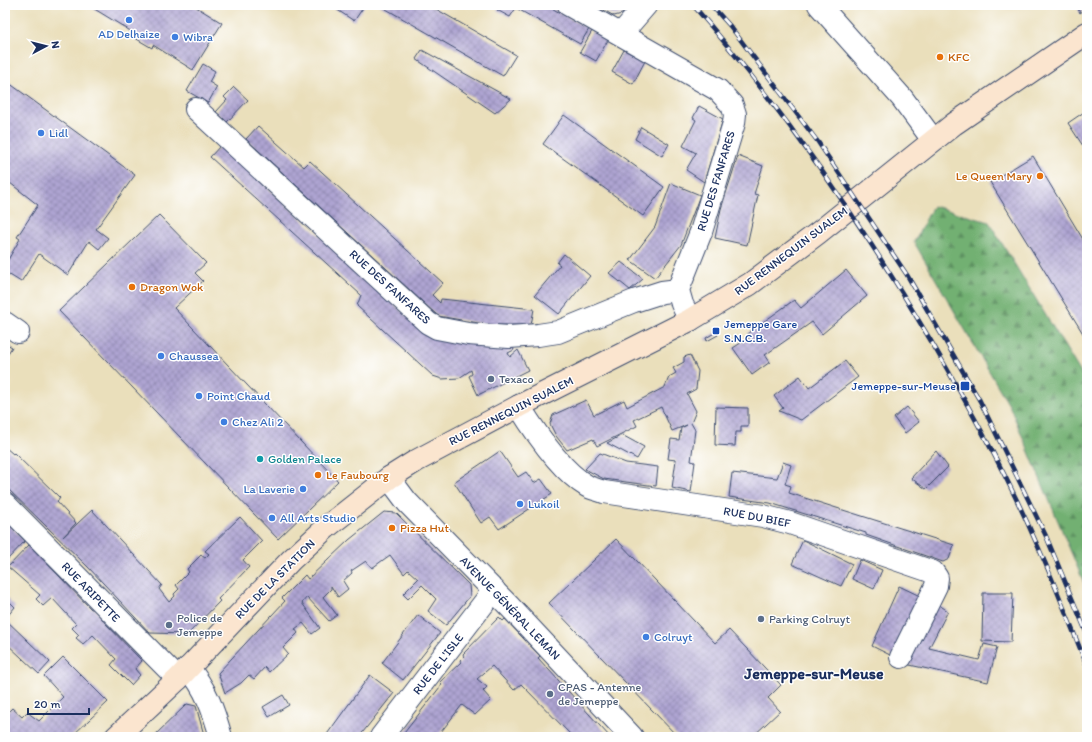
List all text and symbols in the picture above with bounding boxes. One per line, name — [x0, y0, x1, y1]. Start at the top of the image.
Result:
marker: AD Delhaize — [124, 15, 134, 25]
north arrow — [26, 26, 66, 66]
place label: AD Delhaize — [98, 27, 160, 41]
place label: Wibra — [183, 30, 213, 44]
marker: Wibra — [170, 32, 180, 42]
text: N — [49, 40, 62, 49]
place label: KFC — [948, 50, 970, 64]
marker: KFC — [935, 52, 945, 62]
place label: Lidl — [49, 126, 69, 140]
marker: Lidl — [36, 128, 46, 138]
street label: RUE DES FANFARES — [694, 129, 738, 233]
place label: Le Queen Mary — [956, 169, 1032, 183]
marker: Le Queen Mary — [1035, 171, 1045, 181]
street label: RUE RENNEQUIN SUALEM — [732, 204, 850, 298]
street label: RUE DES FANFARES — [347, 247, 434, 327]
place label: Dragon Wok — [140, 280, 204, 294]
marker: Dragon Wok — [127, 282, 137, 292]
place label: Jemeppe Gare S.N.C.B. — [724, 317, 797, 345]
marker: Jemeppe Gare S.N.C.B. — [711, 326, 721, 336]
place label: Chaussea — [169, 349, 220, 363]
marker: Chaussea — [156, 351, 166, 361]
place label: Texaco — [499, 372, 534, 386]
street label: RUE RENNEQUIN SUALEM — [446, 373, 576, 449]
marker: Texaco — [486, 374, 496, 384]
place label: Jemeppe-sur-Meuse — [852, 379, 956, 393]
marker: Jemeppe-sur-Meuse — [959, 380, 971, 392]
place label: Point Chaud — [207, 389, 271, 403]
marker: Point Chaud — [194, 391, 204, 401]
place label: Chez Ali 2 — [232, 415, 284, 429]
marker: Chez Ali 2 — [219, 417, 229, 427]
place label: Golden Palace — [268, 452, 342, 466]
marker: Golden Palace — [255, 454, 265, 464]
place label: Le Faubourg — [326, 468, 390, 482]
marker: Le Faubourg — [313, 470, 323, 480]
place label: La Laverie — [243, 482, 295, 496]
marker: La Laverie — [298, 484, 308, 494]
place label: Lukoil — [528, 497, 560, 511]
marker: Lukoil — [515, 499, 525, 509]
street label: RUE DU BIEF — [722, 504, 793, 531]
place label: All Arts Studio — [280, 511, 356, 525]
marker: All Arts Studio — [267, 513, 277, 523]
place label: Pizza Hut — [400, 521, 450, 535]
marker: Pizza Hut — [387, 523, 397, 533]
street label: RUE DE LA STATION — [232, 536, 318, 622]
street label: AVENUE GÉNÉRAL LEMAN — [457, 553, 563, 663]
street label: RUE ARIPETTE — [59, 559, 123, 625]
place label: Police de Jemeppe — [177, 611, 223, 639]
place label: Parking Colruyt — [769, 612, 850, 626]
marker: Parking Colruyt — [756, 614, 766, 624]
marker: Police de Jemeppe — [164, 620, 174, 630]
street label: RUE DE L'ISLE — [410, 630, 466, 697]
place label: Colruyt — [654, 630, 693, 644]
marker: Colruyt — [641, 632, 651, 642]
district label: Jemeppe-sur-Meuse — [743, 664, 884, 684]
place label: CPAS - Antenne de Jemeppe — [558, 680, 641, 708]
marker: CPAS - Antenne de Jemeppe — [545, 689, 555, 699]
scale bar — [28, 690, 89, 716]
text: 20 m — [34, 697, 61, 711]

